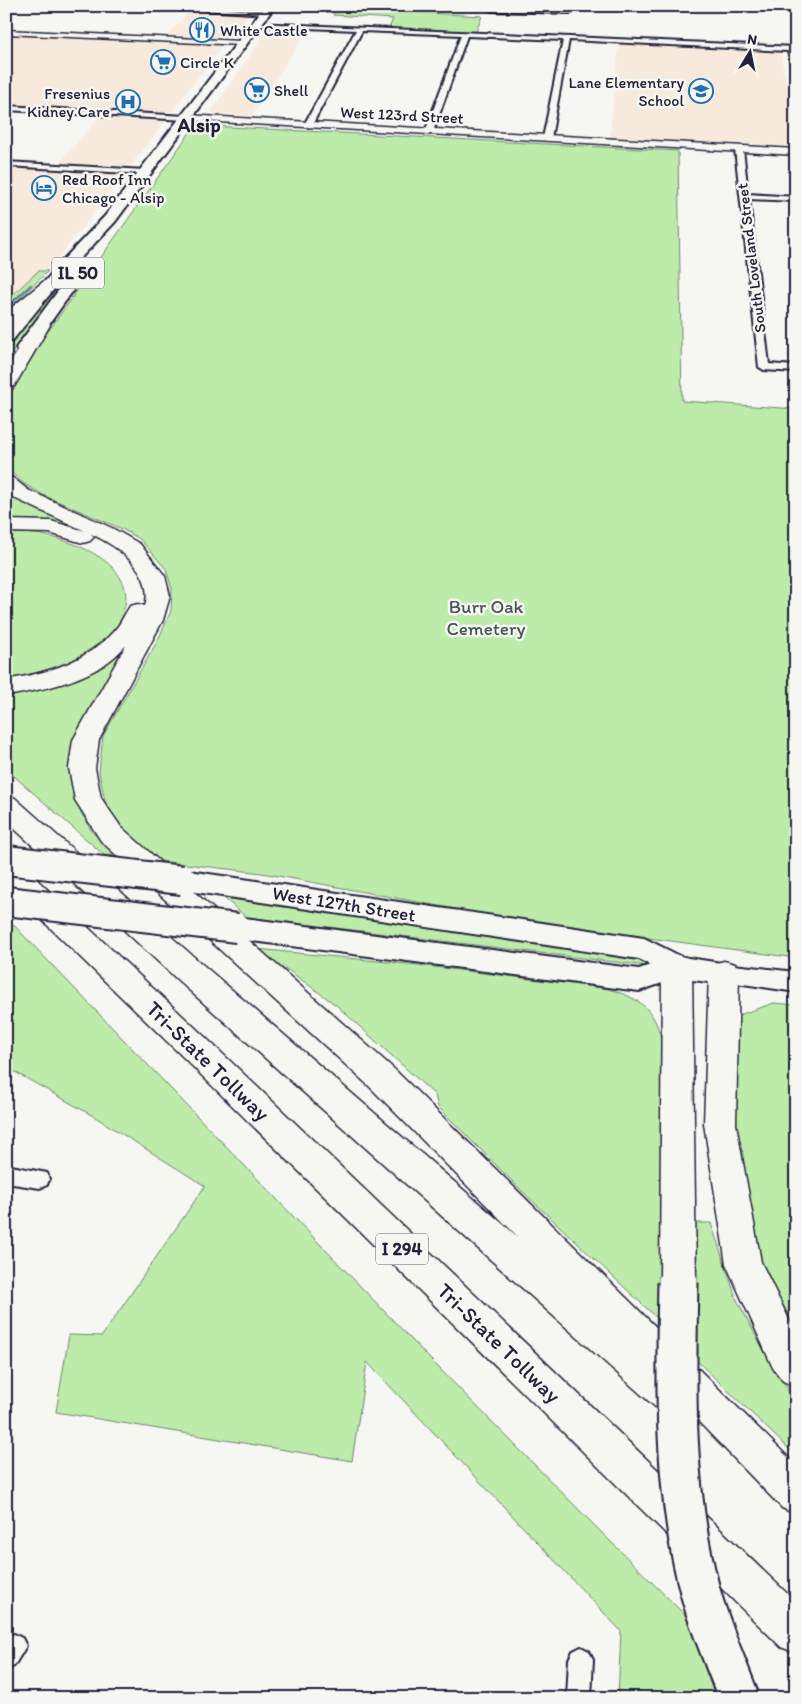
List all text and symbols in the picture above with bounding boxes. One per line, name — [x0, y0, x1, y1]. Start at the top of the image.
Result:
restaurant icon: White Castle — [189, 17, 215, 43]
place label: White Castle — [220, 21, 308, 40]
north arrow — [724, 28, 774, 78]
text: N — [746, 30, 758, 49]
supermarket icon: Circle K — [150, 49, 176, 75]
place label: Circle K — [180, 53, 235, 72]
place label: Lane Elementary School — [568, 73, 684, 110]
supermarket icon: Shell — [244, 77, 270, 103]
school or university icon: Lane Elementary School — [688, 78, 714, 104]
place label: Shell — [274, 81, 309, 100]
place label: Fresenius Kidney Care — [27, 84, 110, 121]
hospital icon: Fresenius Kidney Care — [115, 89, 141, 115]
street label: West 123rd Street — [340, 102, 464, 128]
district label: Alsip — [176, 113, 221, 138]
place label: Red Roof Inn Chicago - Alsip — [62, 170, 165, 207]
hotel icon: Red Roof Inn Chicago - Alsip — [31, 175, 57, 201]
street label: South Loveland Street — [732, 182, 770, 334]
road number: IL 50 — [52, 258, 104, 288]
park label: Burr Oak Cemetery — [446, 595, 526, 640]
street label: West 127th Street — [271, 881, 417, 927]
street label: Tri-State Tollway — [141, 995, 276, 1127]
road number: I 294 — [376, 1234, 428, 1264]
street label: Tri-State Tollway — [432, 1277, 567, 1409]

